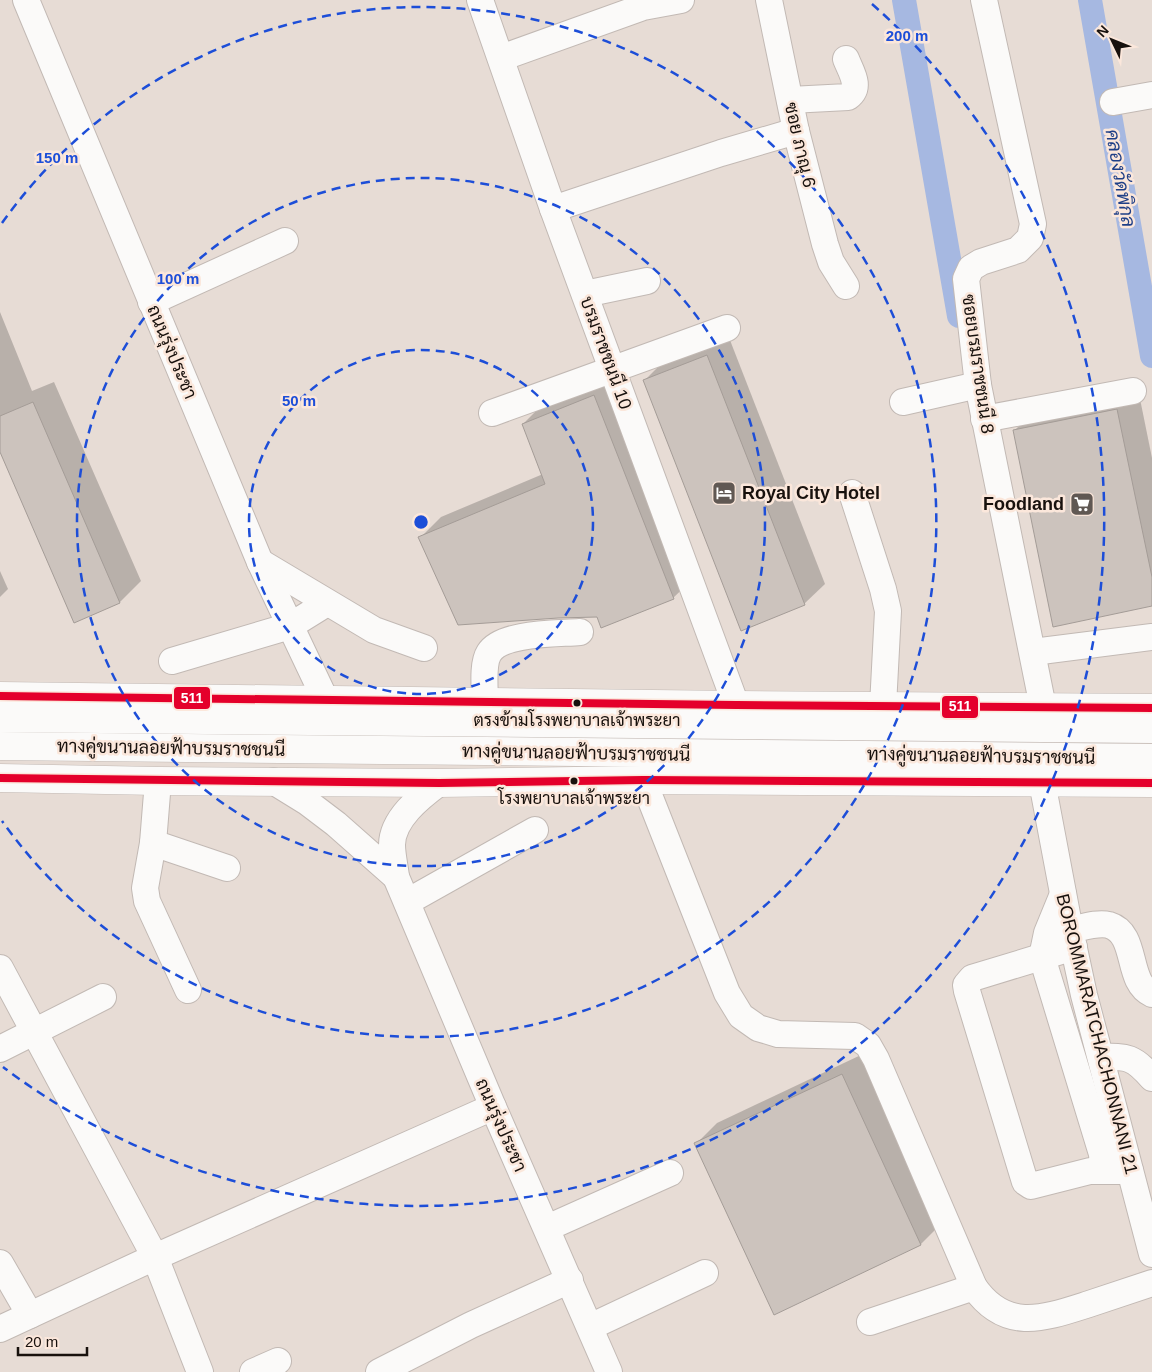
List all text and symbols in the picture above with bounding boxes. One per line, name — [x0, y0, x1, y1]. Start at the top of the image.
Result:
north arrow — [1087, 15, 1137, 65]
text: N — [1093, 22, 1112, 40]
text: 200 m — [886, 27, 928, 44]
street label: ซอย ภาณุ 6 — [779, 100, 820, 190]
water label: คลองวัดพิกุล — [1100, 128, 1139, 229]
text: 150 m — [36, 149, 78, 166]
text: 100 m — [157, 270, 199, 287]
street label: บรมราชชนนี 10 — [576, 293, 638, 412]
street label: ซอยบรมราชชนนี 8 — [958, 293, 1001, 435]
street label: ถนนรุ่งประชา — [141, 301, 203, 403]
text: 50 m — [282, 392, 316, 409]
hotel icon: Royal City Hotel — [711, 480, 737, 506]
place label: Royal City Hotel — [742, 483, 880, 503]
supermarket icon: Foodland — [1069, 491, 1095, 517]
place label: Foodland — [983, 494, 1064, 514]
centre of rings — [412, 513, 430, 531]
line badge: 511 — [173, 686, 211, 710]
text: 511 — [181, 690, 204, 706]
line badge: 511 — [941, 695, 979, 719]
marker: ตรงข้ามโรงพยาบาลเจ้าพระยา — [572, 698, 582, 708]
text: 511 — [949, 698, 972, 714]
place label: ตรงข้ามโรงพยาบาลเจ้าพระยา — [473, 709, 681, 730]
street label: ทางคู่ขนานลอยฟ้าบรมราชชนนี — [57, 733, 285, 763]
street label: ทางคู่ขนานลอยฟ้าบรมราชชนนี — [462, 738, 690, 768]
street label: ทางคู่ขนานลอยฟ้าบรมราชชนนี — [867, 741, 1095, 771]
marker: โรงพยาบาลเจ้าพระยา — [569, 776, 579, 786]
place label: โรงพยาบาลเจ้าพระยา — [497, 787, 650, 808]
street label: BOROMMARATCHACHONNANI 21 — [1052, 892, 1142, 1176]
street label: ถนนรุ่งประชา — [470, 1074, 532, 1176]
scale bar — [18, 1324, 86, 1356]
text: 20 m — [25, 1333, 58, 1350]

